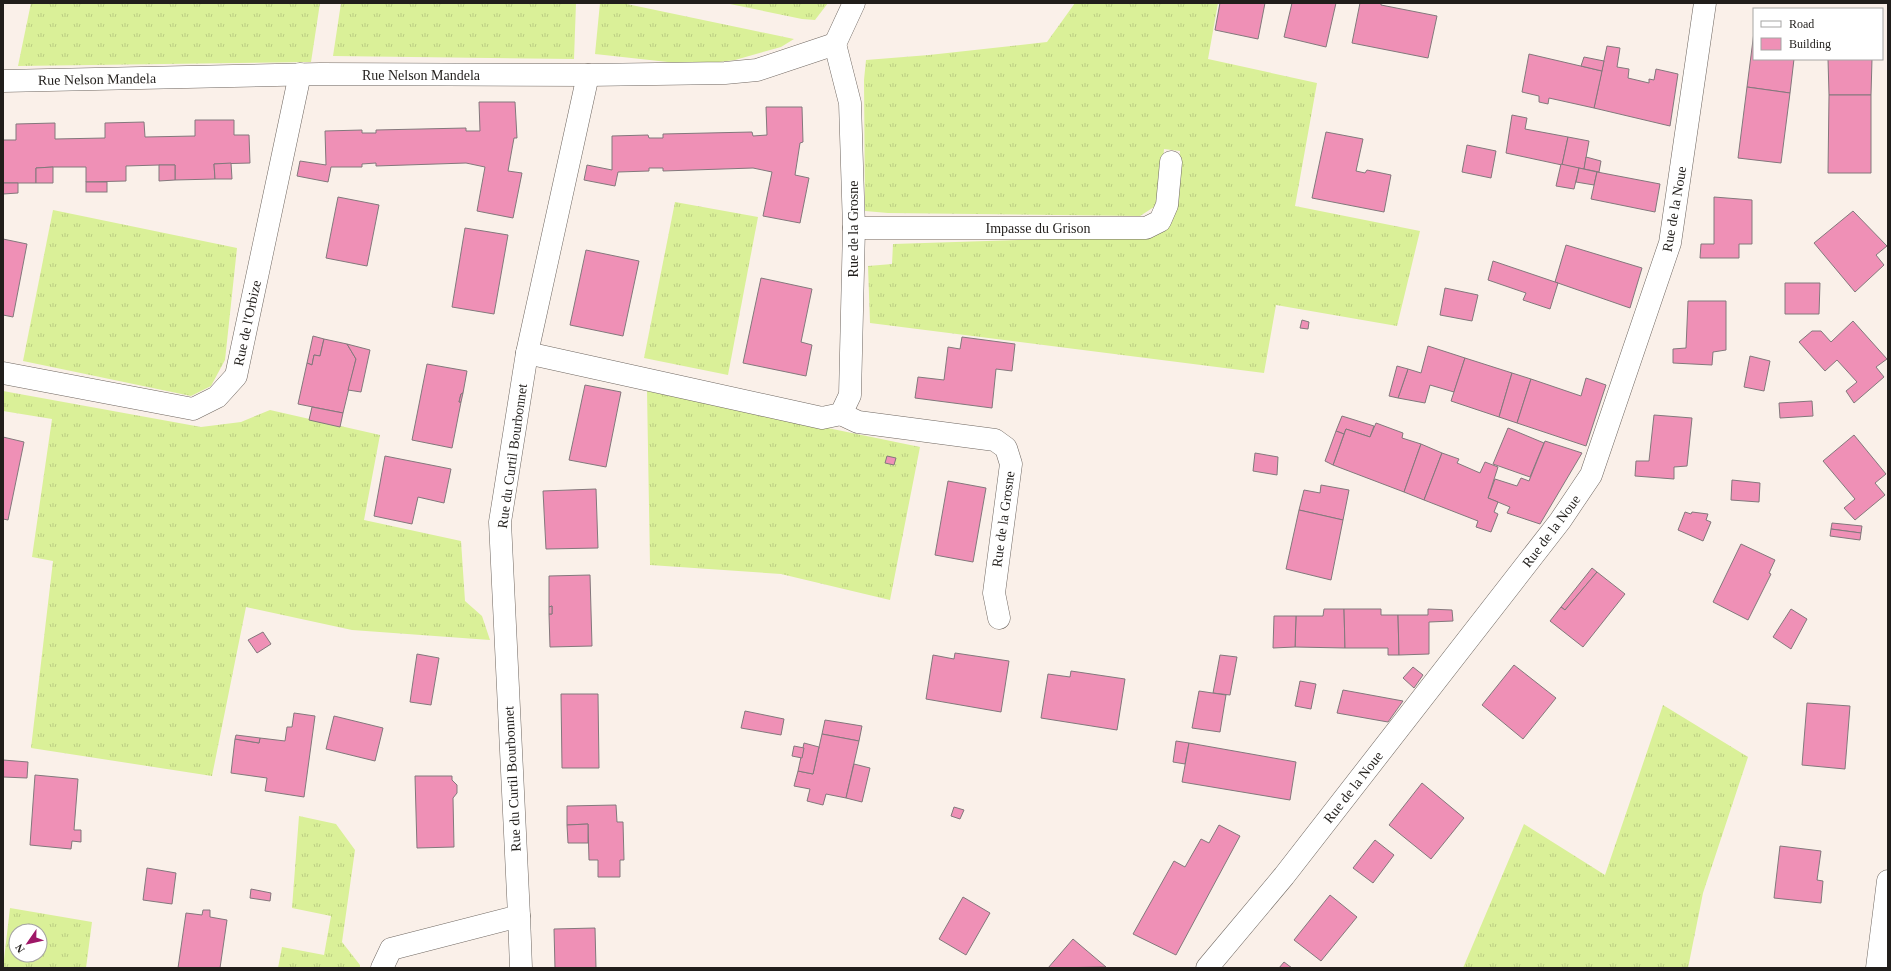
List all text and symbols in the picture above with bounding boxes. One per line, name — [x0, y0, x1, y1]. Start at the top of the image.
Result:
legend — [1753, 8, 1883, 60]
text: Road — [1789, 17, 1814, 31]
text: Building — [1789, 37, 1831, 51]
street label: Rue Nelson Mandela — [362, 68, 481, 83]
street label: Rue Nelson Mandela — [38, 71, 157, 88]
street label: Rue de la Noue — [1660, 165, 1689, 253]
street label: Rue de la Grosne — [846, 181, 861, 277]
street label: Impasse du Grison — [986, 221, 1091, 236]
street label: Rue de l'Orbize — [231, 279, 264, 367]
street label: Rue du Curtil Bourbonnet — [495, 383, 530, 529]
street label: Rue de la Grosne — [989, 470, 1018, 568]
street label: Rue de la Noue — [1519, 492, 1583, 570]
street label: Rue du Curtil Bourbonnet — [501, 706, 524, 852]
street label: Rue de la Noue — [1321, 749, 1386, 826]
north arrow — [8, 923, 48, 963]
text: N — [12, 942, 27, 955]

